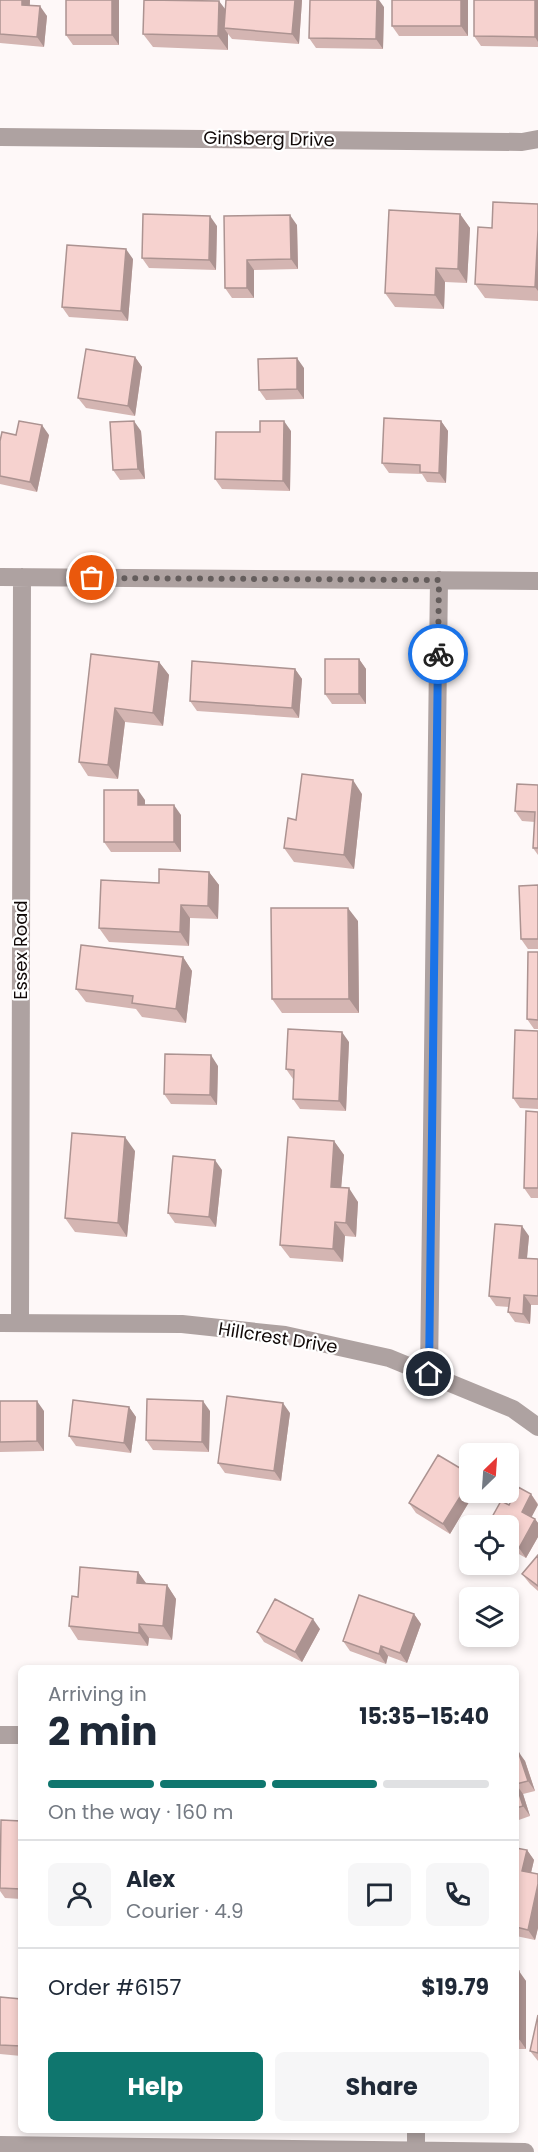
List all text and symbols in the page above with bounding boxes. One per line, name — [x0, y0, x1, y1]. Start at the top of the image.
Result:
street label: Ginsberg Drive — [203, 125, 335, 152]
pin — [66, 552, 117, 603]
icon: bag — [75, 561, 108, 594]
courier — [408, 624, 468, 684]
icon: bike — [422, 638, 455, 671]
street label: Essex Road — [8, 900, 33, 1000]
street label: Hillcrest Drive — [217, 1316, 340, 1359]
pin — [403, 1348, 454, 1399]
icon: home — [412, 1357, 445, 1390]
north arrow — [459, 1443, 519, 1503]
map controls — [459, 1443, 519, 1647]
button: locate — [459, 1515, 519, 1575]
button: layers — [459, 1587, 519, 1647]
text: Arriving in — [48, 1680, 147, 1708]
text: 15:35–15:40 — [359, 1701, 489, 1732]
text: 2 min — [48, 1704, 158, 1759]
text: On the way · 160 m — [48, 1798, 233, 1826]
button: person — [48, 1863, 111, 1926]
button: chat — [348, 1863, 411, 1926]
button: phone — [426, 1863, 489, 1926]
text: Alex — [126, 1864, 175, 1895]
text: Courier · 4.9 — [126, 1897, 244, 1925]
text: Order #6157 — [48, 1972, 181, 2003]
text: $19.79 — [421, 1972, 489, 2003]
button: Help — [48, 2052, 263, 2121]
button: Share — [275, 2052, 489, 2121]

